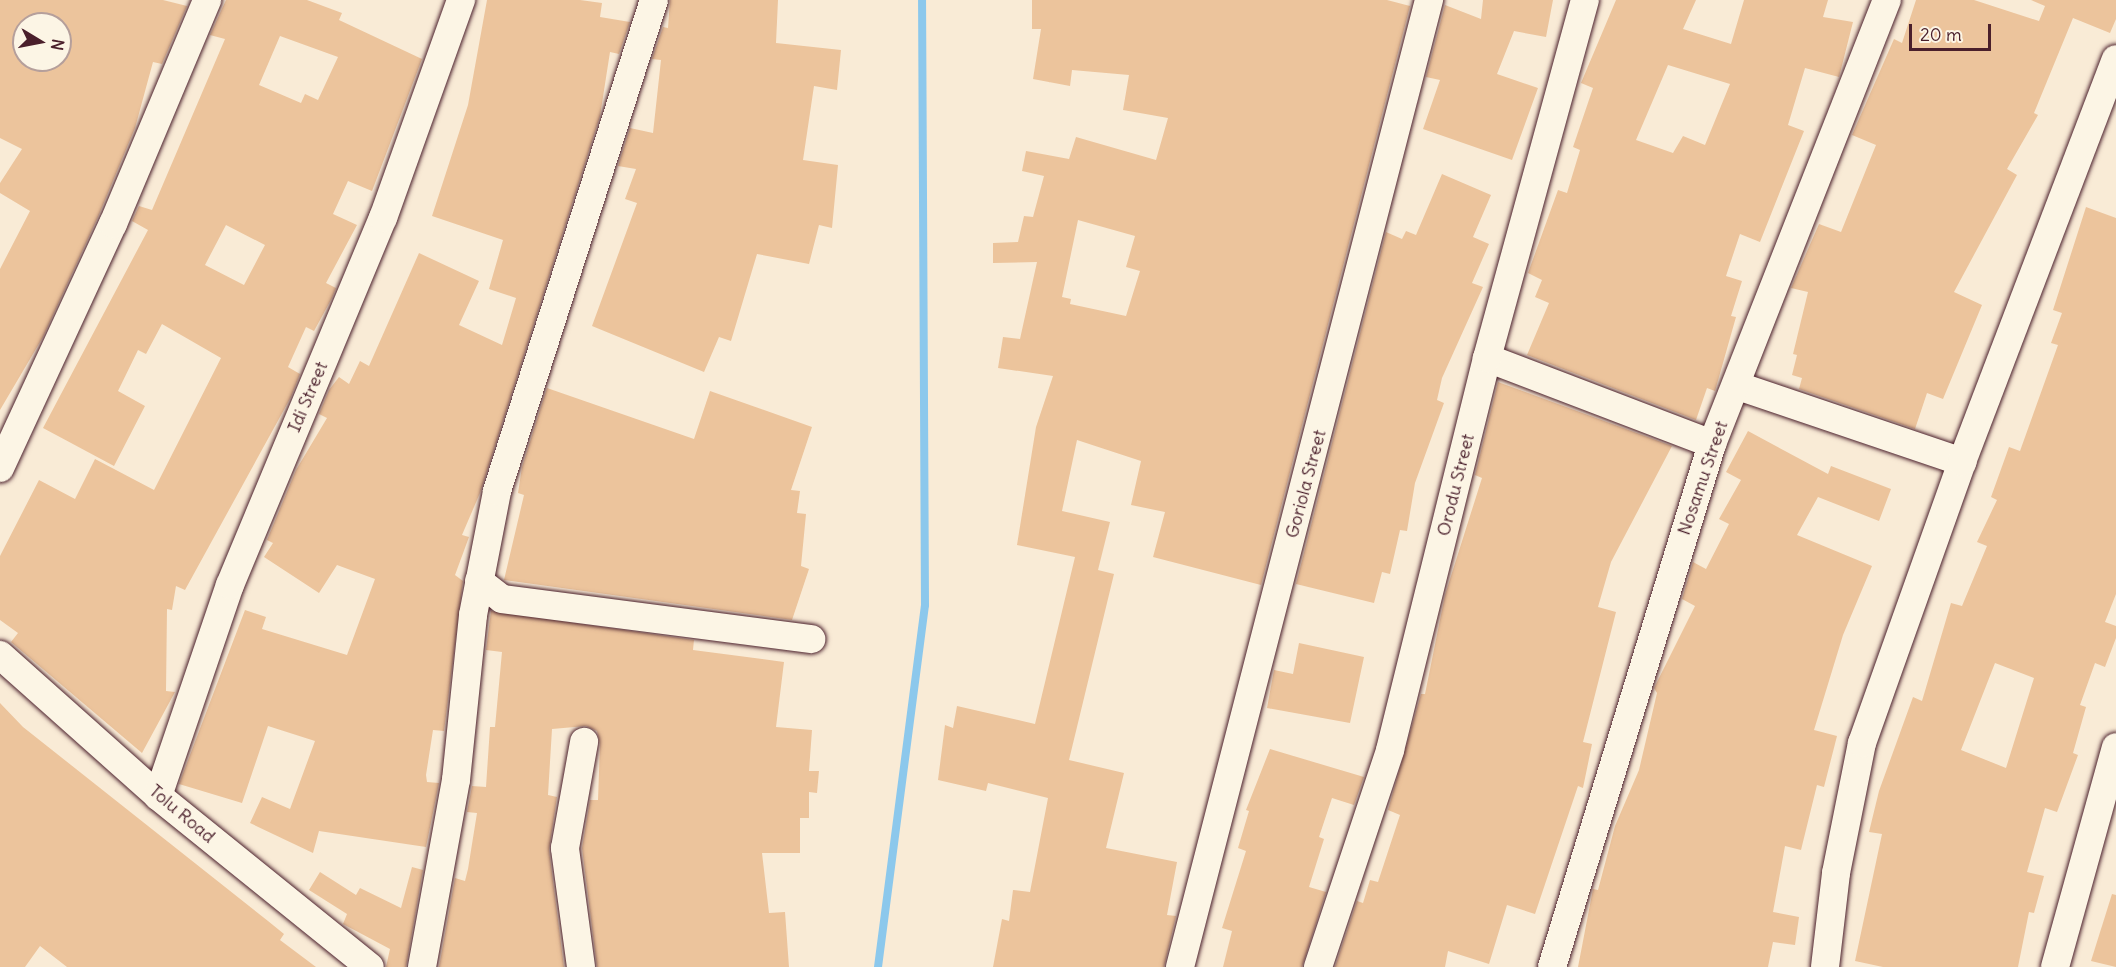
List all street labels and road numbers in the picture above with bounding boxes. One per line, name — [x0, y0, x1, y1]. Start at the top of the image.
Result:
street label: Idi Street — [284, 359, 332, 435]
street label: Nosamu Street — [1673, 418, 1733, 538]
street label: Goriola Street — [1281, 427, 1331, 541]
street label: Orodu Street — [1433, 432, 1479, 538]
street label: Tolu Road — [145, 780, 219, 848]

